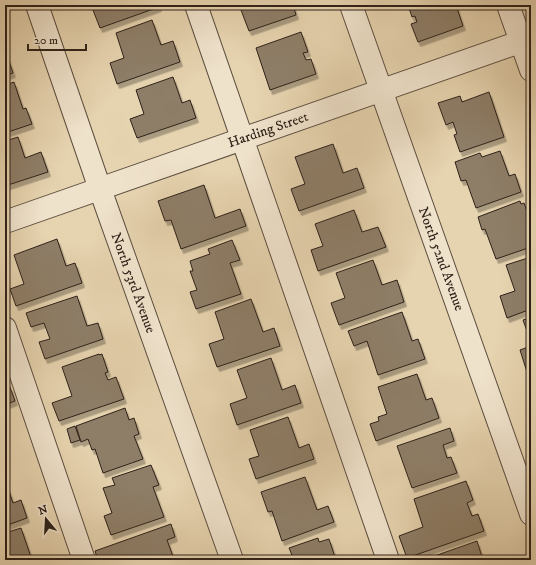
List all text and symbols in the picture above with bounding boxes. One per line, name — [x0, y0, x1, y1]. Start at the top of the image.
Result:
scale bar — [28, 26, 86, 52]
text: 20 m — [34, 33, 58, 48]
street label: Harding Street — [225, 108, 311, 152]
street label: North 52nd Avenue — [414, 204, 468, 314]
street label: North 53rd Avenue — [106, 230, 160, 336]
north arrow — [26, 499, 66, 539]
text: N — [37, 502, 50, 518]

